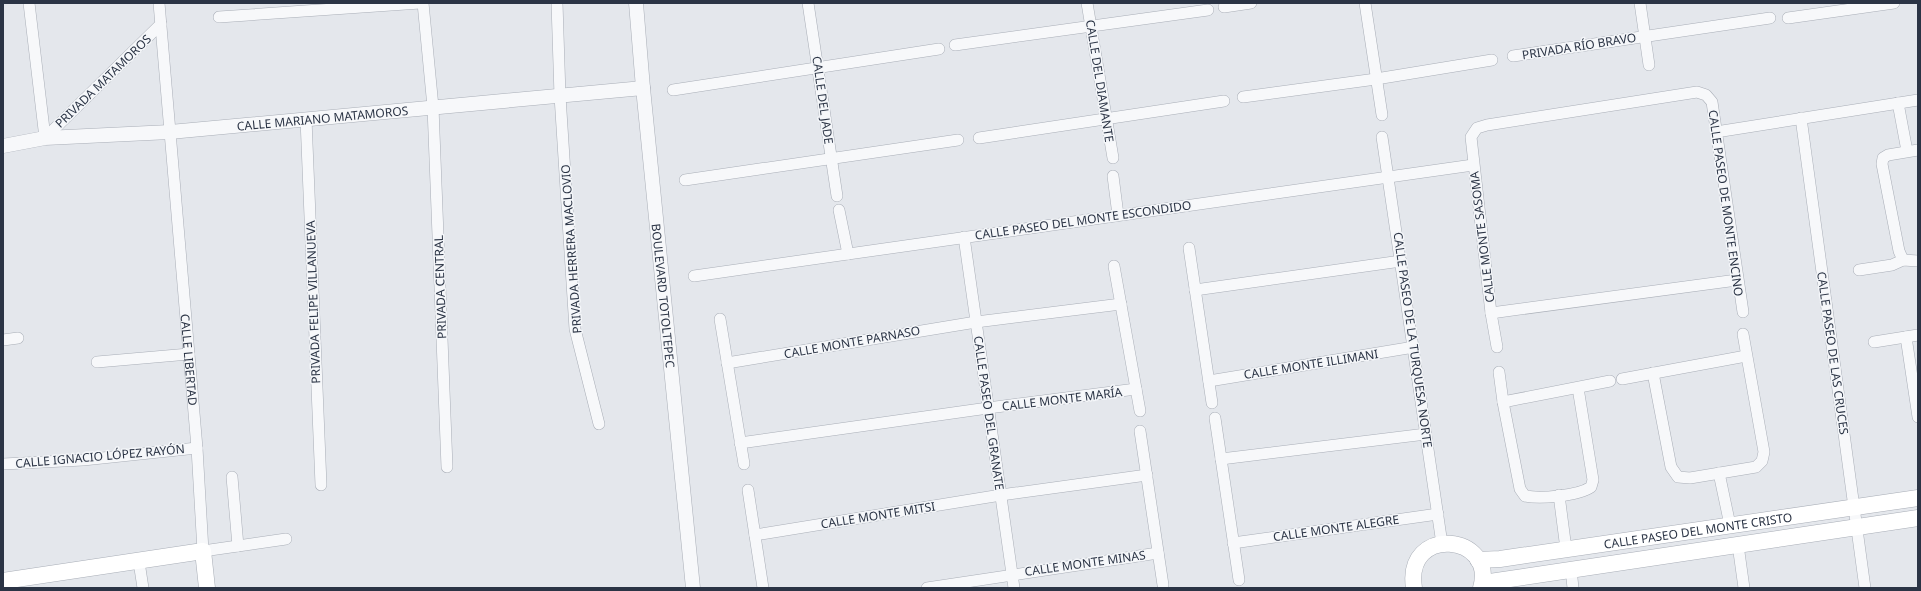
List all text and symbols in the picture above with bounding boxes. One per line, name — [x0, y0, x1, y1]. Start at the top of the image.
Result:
street label: CALLE DEL DIAMANTE — [1082, 18, 1118, 144]
street label: PRIVADA RÍO BRAVO — [1521, 29, 1637, 63]
street label: PRIVADA MATAMOROS — [51, 30, 155, 131]
street label: CALLE DEL JADE — [808, 55, 838, 145]
street label: CALLE MARIANO MATAMOROS — [236, 101, 409, 134]
street label: CALLE PASEO DE MONTE ENCINO — [1704, 109, 1748, 297]
street label: PRIVADA HERRERA MACLOVIO — [557, 164, 585, 334]
street label: CALLE MONTE SASOMA — [1465, 170, 1498, 304]
street label: CALLE PASEO DEL MONTE ESCONDIDO — [974, 196, 1192, 244]
street label: PRIVADA FELIPE VILLANUEVA — [302, 220, 324, 384]
street label: BOULEVARD TOTOLTEPEC — [648, 223, 679, 369]
street label: CALLE PASEO DE LA TURQUESA NORTE — [1389, 231, 1437, 449]
street label: PRIVADA CENTRAL — [430, 235, 450, 339]
street label: CALLE PASEO DE LAS CRUCES — [1813, 270, 1853, 436]
street label: CALLE LIBERTAD — [177, 313, 202, 407]
street label: CALLE MONTE PARNASO — [783, 322, 921, 362]
street label: CALLE PASEO DEL GRANATE — [970, 335, 1008, 491]
street label: CALLE MONTE ILLIMANI — [1243, 345, 1379, 383]
street label: CALLE MONTE MARÍA — [1001, 383, 1124, 415]
street label: CALLE IGNACIO LÓPEZ RAYÓN — [15, 440, 185, 472]
street label: CALLE MONTE MITSI — [820, 498, 936, 532]
street label: CALLE PASEO DEL MONTE CRISTO — [1603, 508, 1793, 552]
street label: CALLE MONTE ALEGRE — [1272, 511, 1400, 545]
street label: CALLE MONTE MINAS — [1024, 546, 1147, 580]

